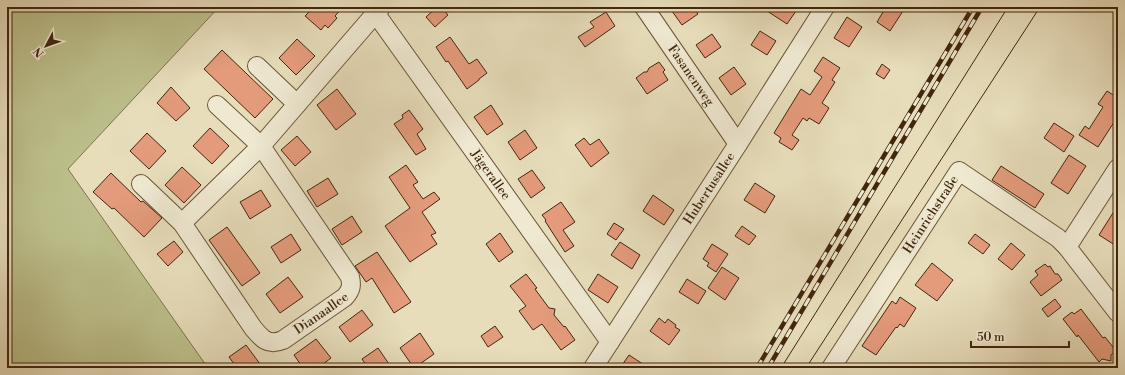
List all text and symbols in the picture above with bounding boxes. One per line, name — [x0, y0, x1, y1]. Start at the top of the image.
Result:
north arrow — [26, 26, 66, 66]
street label: Fasanenweg — [664, 42, 718, 109]
text: N — [31, 44, 47, 60]
street label: Jägerallee — [467, 146, 514, 203]
street label: Hubertusallee — [680, 149, 739, 228]
street label: Heinrichstraße — [900, 172, 962, 257]
street label: Dianaallee — [291, 289, 352, 338]
scale bar — [971, 323, 1069, 349]
text: 50 m — [977, 330, 1005, 345]

